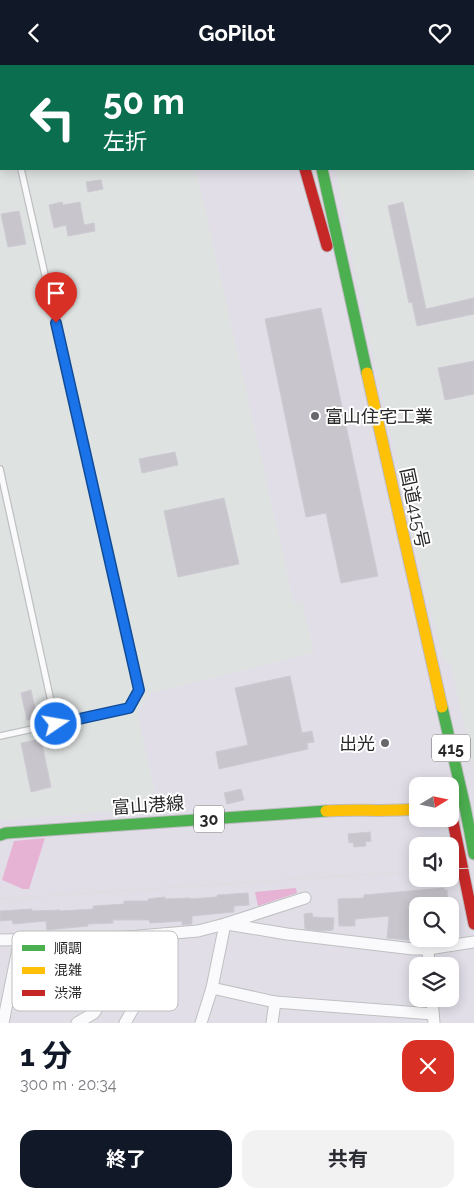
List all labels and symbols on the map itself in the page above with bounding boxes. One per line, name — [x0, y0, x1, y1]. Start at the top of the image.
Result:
pin — [35, 272, 77, 323]
place label: 富山住宅工業 — [325, 406, 433, 427]
marker: 富山住宅工業 — [309, 410, 321, 422]
street label: 国道415号 — [396, 466, 434, 550]
position arrow — [29, 697, 81, 749]
place label: 出光 — [339, 733, 375, 754]
road number: 415 — [432, 735, 470, 761]
marker: 出光 — [379, 737, 391, 749]
north arrow — [409, 777, 459, 827]
street label: 富山港線 — [111, 792, 185, 818]
road number: 30 — [194, 806, 224, 833]
legend — [12, 931, 178, 1011]
text: 順調 — [54, 940, 82, 956]
text: 混雑 — [54, 962, 82, 978]
text: 渋滞 — [54, 985, 82, 1001]

